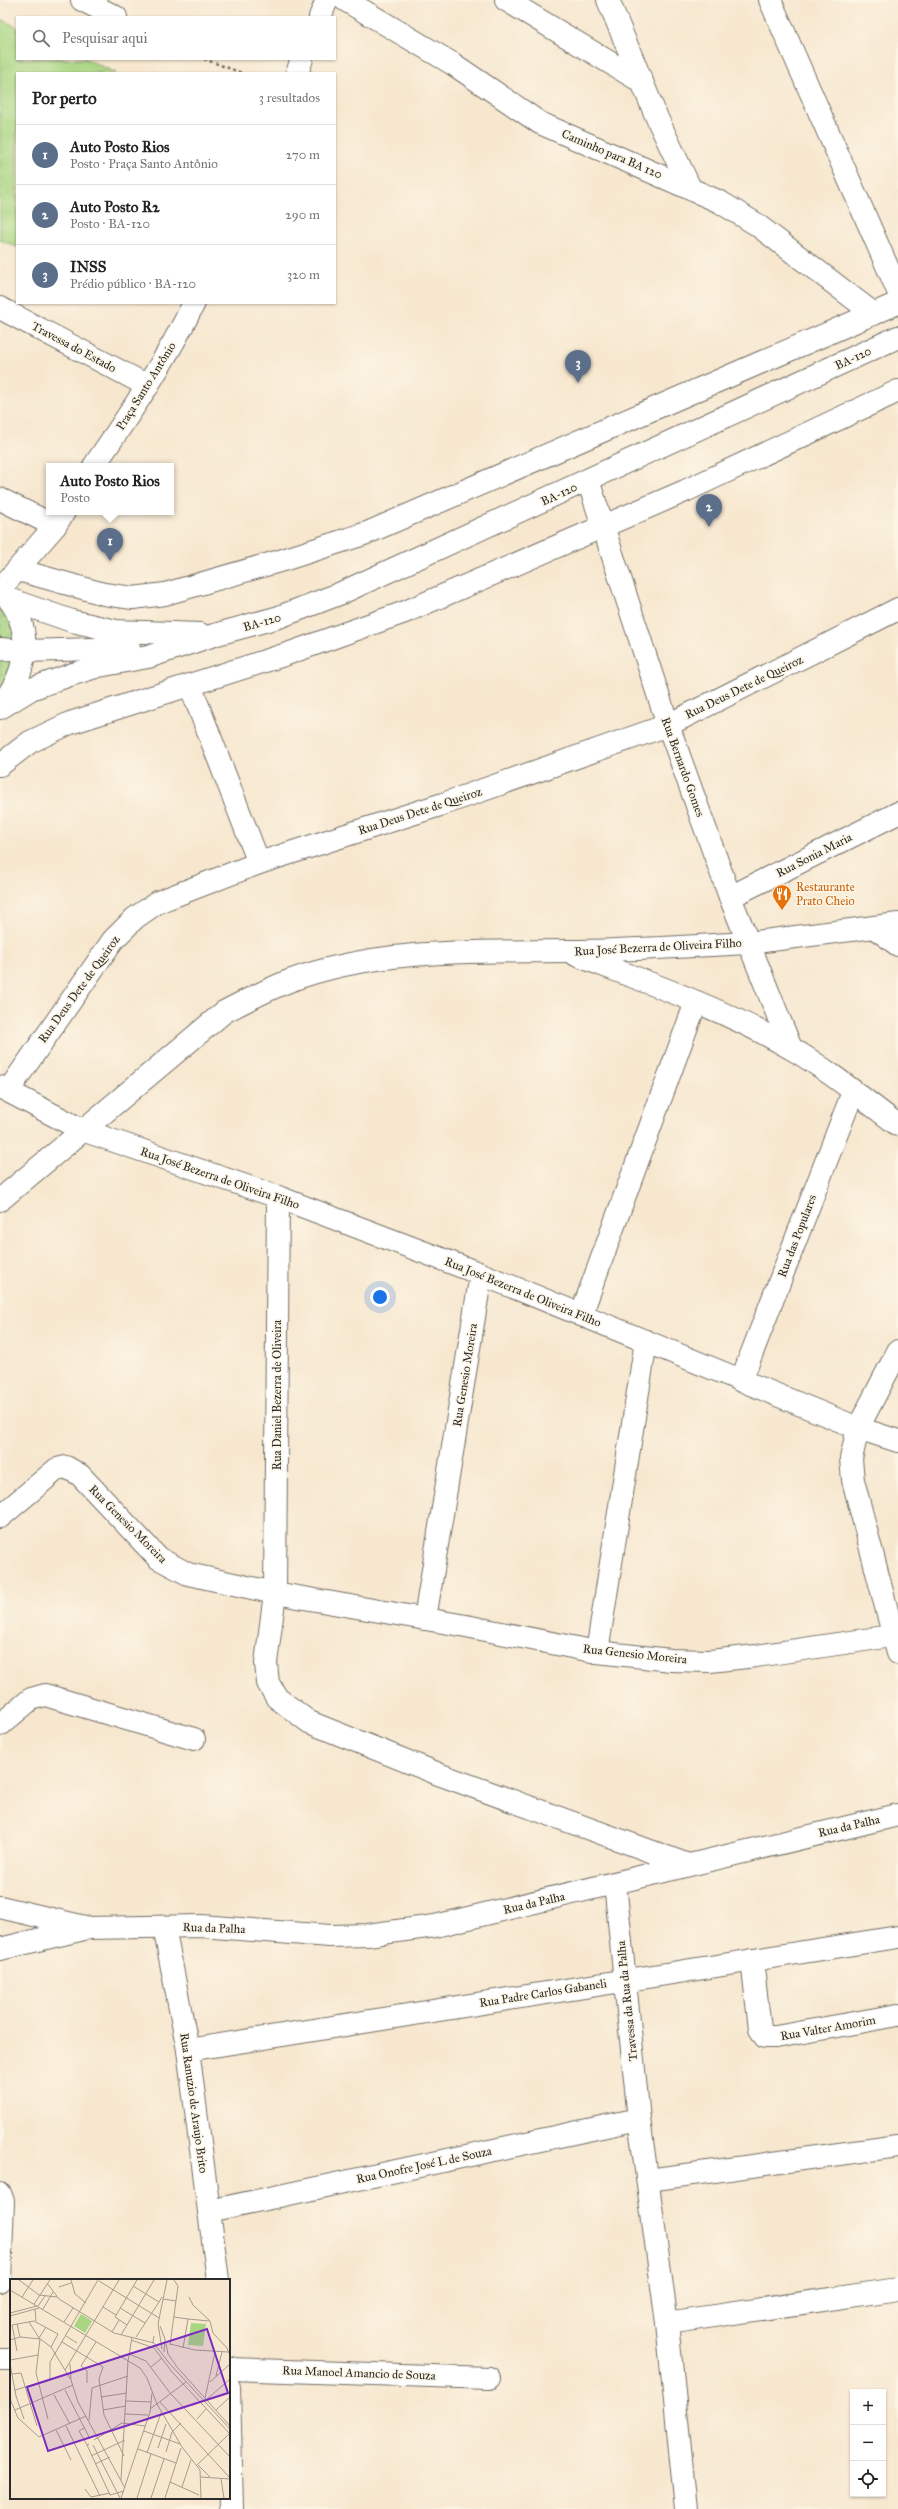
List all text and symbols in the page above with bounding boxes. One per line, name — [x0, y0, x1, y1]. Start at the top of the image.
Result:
search box — [16, 16, 336, 60]
icon: search — [30, 27, 52, 49]
text: Pesquisar aqui — [62, 29, 148, 47]
text: Por perto — [32, 88, 97, 109]
text: 3 resultados — [259, 90, 320, 106]
street label: Caminho para BA 120 — [560, 126, 664, 182]
text: Auto Posto Rios — [70, 138, 169, 156]
text: 1 — [42, 147, 48, 163]
text: 270 m — [286, 147, 320, 163]
text: Posto · Praça Santo Antônio — [70, 156, 218, 172]
text: Auto Posto R2 — [70, 198, 160, 216]
text: 2 — [42, 207, 48, 223]
text: 290 m — [285, 207, 320, 223]
text: Posto · BA-120 — [70, 216, 150, 232]
text: INSS — [70, 258, 106, 276]
text: 3 — [42, 267, 48, 283]
text: 320 m — [287, 267, 320, 283]
text: Prédio público · BA-120 — [70, 276, 196, 292]
street label: Travessa do Estado — [29, 319, 119, 375]
street label: Praça Santo Antônio — [113, 339, 179, 433]
street label: BA-120 — [833, 343, 873, 372]
pin: 3 — [565, 350, 591, 383]
popup — [46, 463, 174, 515]
text: Auto Posto Rios — [60, 472, 160, 490]
street label: BA-120 — [539, 479, 579, 508]
text: Posto — [60, 490, 90, 506]
pin: 2 — [696, 494, 722, 527]
pin: 1 — [97, 528, 123, 561]
street label: BA-120 — [242, 610, 282, 634]
street label: Rua Deus Dete de Queiroz — [683, 652, 806, 722]
street label: Rua Bernardo Gomes — [658, 715, 708, 819]
street label: Rua Deus Dete de Queiroz — [356, 784, 484, 838]
street label: Rua Sonia Maria — [774, 829, 855, 880]
place label: Restaurante Prato Cheio — [796, 880, 855, 908]
restaurant icon: Restaurante Prato Cheio — [771, 883, 793, 911]
street label: Rua Deus Dete de Queiroz — [35, 932, 123, 1045]
street label: Rua José Bezerra de Oliveira Filho — [574, 936, 742, 959]
street label: Rua José Bezerra de Oliveira Filho — [138, 1144, 302, 1213]
street label: Rua das Populares — [775, 1193, 819, 1279]
street label: Rua José Bezerra de Oliveira Filho — [442, 1254, 603, 1331]
your location — [370, 1287, 390, 1307]
street label: Rua Daniel Bezerra de Oliveira — [270, 1319, 284, 1470]
street label: Rua Genesio Moreira — [450, 1321, 480, 1428]
street label: Rua Genesio Moreira — [86, 1482, 171, 1567]
street label: Rua Genesio Moreira — [582, 1642, 689, 1667]
street label: Rua da Palha — [817, 1812, 882, 1840]
street label: Rua da Palha — [502, 1889, 567, 1917]
street label: Rua da Palha — [182, 1920, 247, 1936]
street label: Travessa da Rua da Palha — [614, 1939, 640, 2062]
street label: Rua Padre Carlos Gabaneli — [478, 1976, 608, 2010]
street label: Rua Valter Amorim — [779, 2013, 877, 2043]
street label: Rua Ranuzio de Araujo Brito — [177, 2032, 211, 2174]
street label: Rua Onofre José L de Souza — [355, 2144, 494, 2187]
inset map — [10, 2279, 230, 2499]
street label: Rua Manoel Amancio de Souza — [282, 2363, 437, 2383]
map controls — [850, 2389, 886, 2497]
button: + — [850, 2389, 886, 2425]
button: − — [850, 2425, 886, 2461]
button: locate — [850, 2461, 886, 2497]

